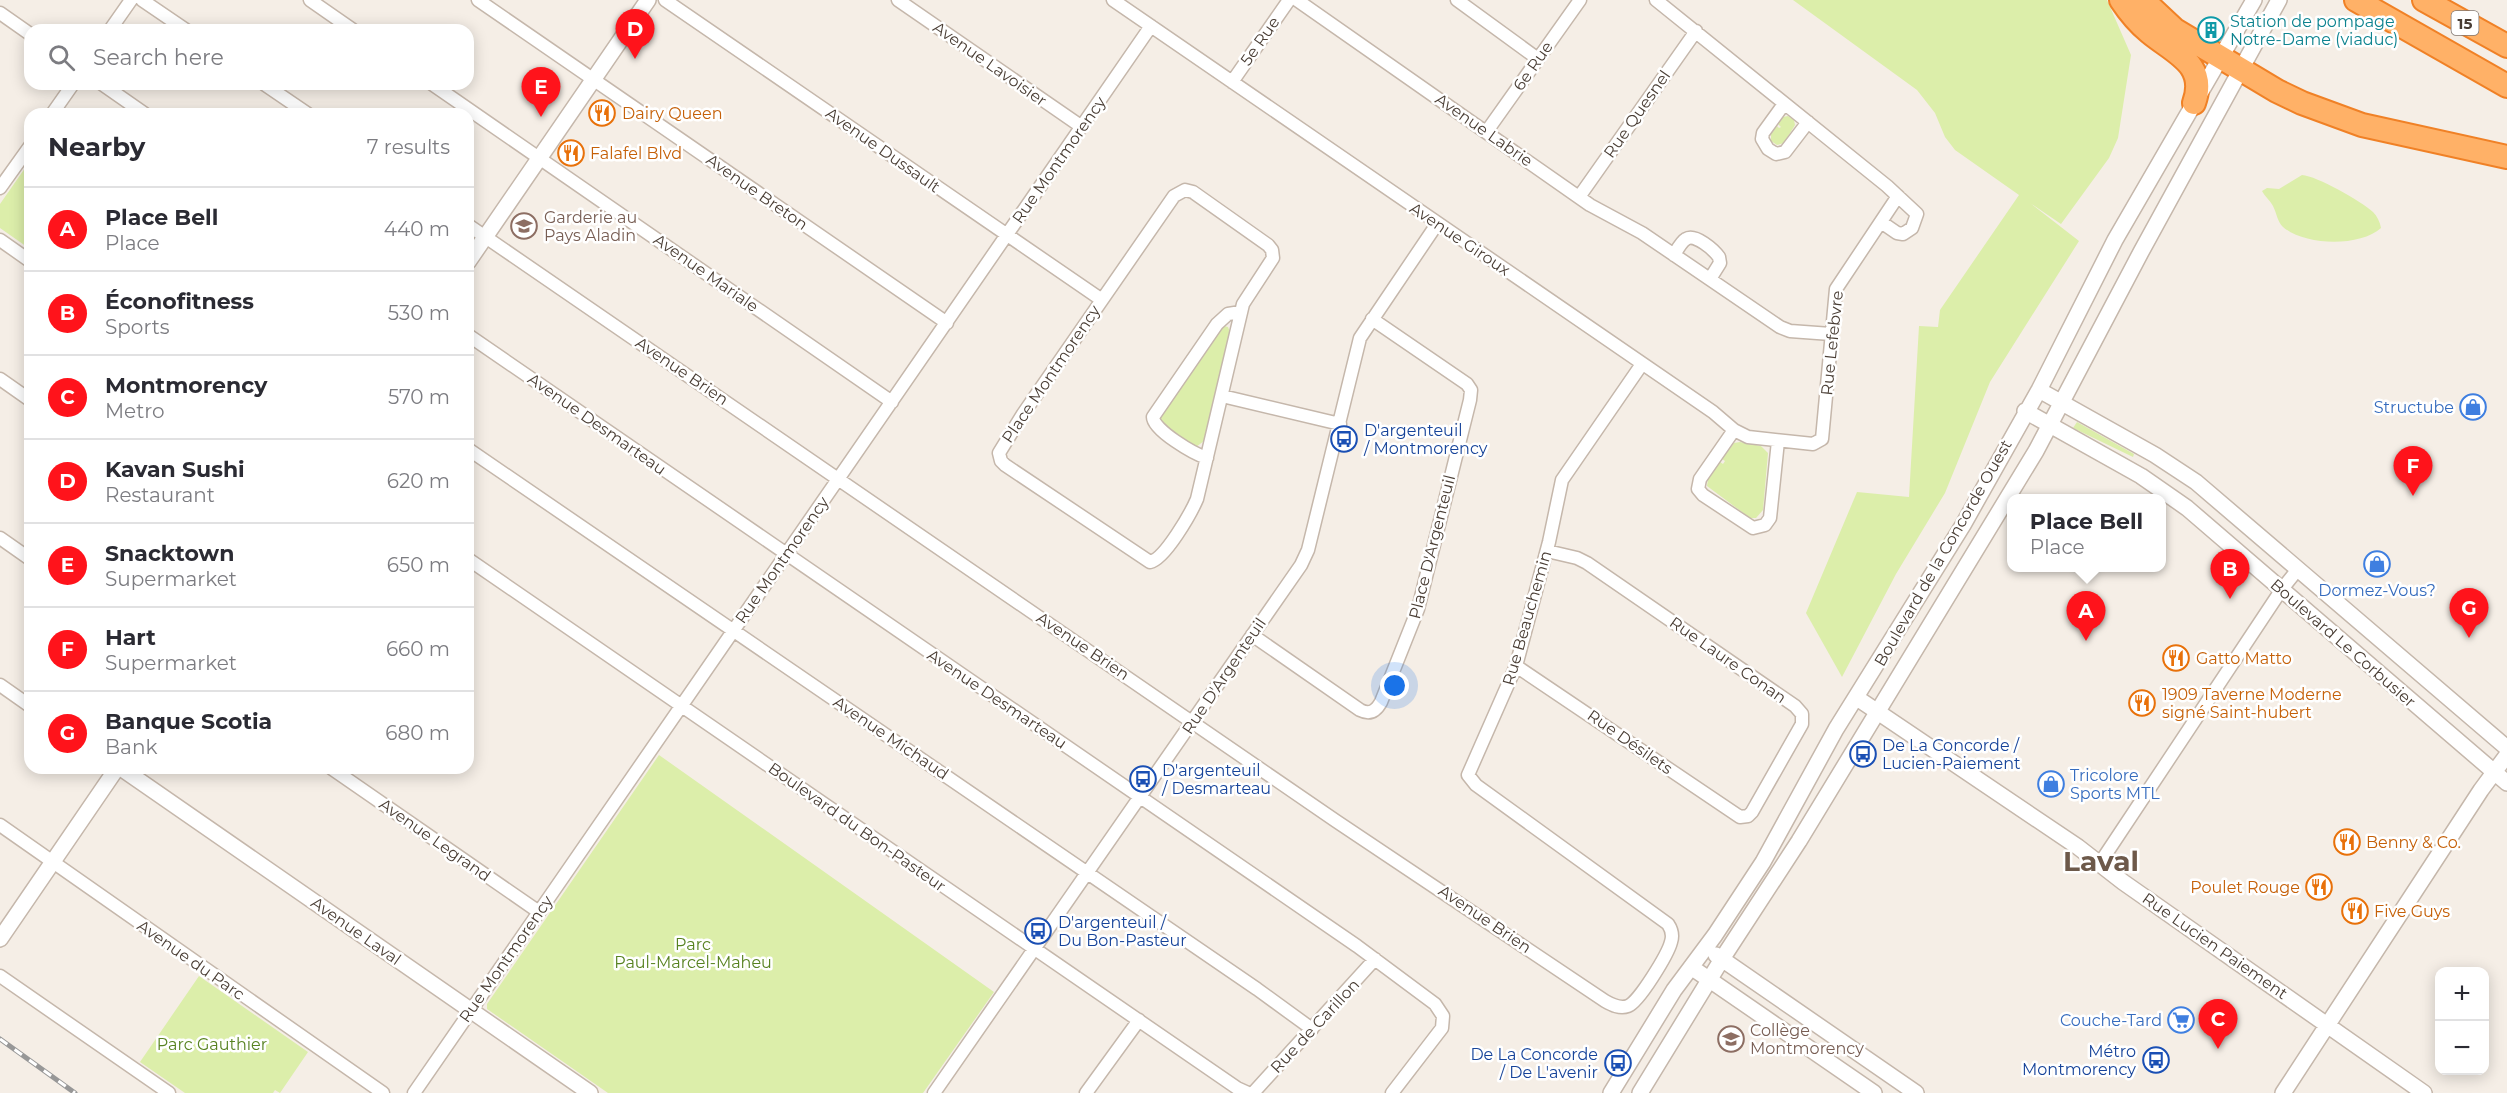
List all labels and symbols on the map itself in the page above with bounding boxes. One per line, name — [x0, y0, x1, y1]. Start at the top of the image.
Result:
pin: D — [616, 10, 654, 59]
road number: 15 — [2452, 11, 2478, 35]
place label: Station de pompage Notre-Dame (viaduc) — [2230, 12, 2398, 49]
street label: 5e Rue — [1236, 13, 1284, 69]
building icon: Station de pompage Notre-Dame (viaduc) — [2196, 15, 2226, 45]
street label: Avenue Lavoisier — [930, 18, 1050, 110]
street label: 6e Rue — [1509, 38, 1557, 94]
street label: Rue Quesnel — [1600, 67, 1674, 161]
pin: E — [522, 68, 560, 117]
street label: Avenue Labrie — [1432, 89, 1536, 171]
street label: Rue Montmorency — [1008, 93, 1110, 227]
restaurant icon: Dairy Queen — [587, 98, 617, 128]
street label: Avenue Dussault — [822, 103, 944, 197]
place label: Dairy Queen — [622, 104, 722, 123]
restaurant icon: Falafel Blvd — [556, 138, 586, 168]
place label: Falafel Blvd — [590, 144, 682, 163]
street label: Avenue Breton — [703, 150, 811, 234]
street label: Avenue Giroux — [1406, 198, 1514, 280]
place label: Garderie au Pays Aladin — [544, 208, 637, 245]
school or university icon: Garderie au Pays Aladin — [509, 211, 539, 241]
street label: Avenue Mariale — [650, 230, 762, 316]
street label: Rue Lefebvre — [1817, 290, 1847, 396]
street label: Place Montmorency — [998, 301, 1104, 446]
street label: Avenue Brien — [632, 333, 732, 409]
street label: Avenue Desmarteau — [524, 369, 670, 479]
shop icon: Structube — [2458, 392, 2488, 422]
place label: Structube — [2374, 398, 2454, 417]
place label: D'argenteuil / Montmorency — [1363, 421, 1488, 458]
bus stop icon: D'argenteuil / Montmorency — [1329, 424, 1359, 454]
street label: Boulevard de la Concorde Ouest — [1870, 436, 2016, 670]
pin: F — [2394, 446, 2432, 496]
street label: Place D'Argenteuil — [1405, 473, 1459, 621]
street label: Rue Montmorency — [731, 493, 833, 627]
street label: Rue Beauchemin — [1499, 548, 1555, 688]
shop icon: Dormez-Vous? — [2362, 549, 2392, 579]
pin: B — [2210, 550, 2250, 599]
street label: Boulevard Le Corbusier — [2267, 575, 2419, 711]
place label: Dormez-Vous? — [2318, 581, 2436, 600]
pin: G — [2450, 588, 2488, 638]
pin: A — [2066, 592, 2106, 641]
street label: Avenue Brien — [1033, 608, 1133, 684]
street label: Rue Laure Conan — [1666, 613, 1790, 707]
street label: Rue D'Argenteuil — [1178, 614, 1270, 738]
restaurant icon: Gatto Matto — [2161, 643, 2191, 673]
street label: Avenue Desmarteau — [924, 645, 1070, 753]
place label: Gatto Matto — [2196, 649, 2292, 668]
your location — [1380, 671, 1409, 700]
place label: 1909 Taverne Moderne signé Saint-hubert — [2162, 685, 2342, 722]
restaurant icon: 1909 Taverne Moderne signé Saint-hubert — [2127, 688, 2157, 718]
street label: Avenue Michaud — [830, 692, 952, 784]
street label: Rue Désilets — [1584, 706, 1676, 778]
place label: De La Concorde / Lucien-Paiement — [1882, 736, 2021, 773]
bus stop icon: De La Concorde / Lucien-Paiement — [1848, 739, 1878, 769]
street label: Boulevard du Bon-Pasteur — [765, 758, 949, 896]
place label: D'argenteuil / Desmarteau — [1161, 761, 1271, 798]
bus stop icon: D'argenteuil / Desmarteau — [1128, 764, 1158, 794]
place label: Tricolore Sports MTL — [2070, 766, 2160, 803]
shop icon: Tricolore Sports MTL — [2036, 769, 2066, 799]
street label: Avenue Legrand — [376, 795, 494, 885]
restaurant icon: Benny & Co. — [2332, 827, 2362, 857]
place label: Benny & Co. — [2366, 833, 2461, 852]
district label: Laval — [2063, 844, 2139, 878]
restaurant icon: Poulet Rouge — [2304, 872, 2334, 902]
place label: Poulet Rouge — [2190, 878, 2300, 897]
street label: Avenue Brien — [1435, 881, 1535, 957]
street label: Rue Lucien Paiement — [2139, 889, 2292, 1004]
street label: Rue Montmorency — [455, 892, 557, 1026]
street label: Avenue Laval — [307, 893, 405, 969]
restaurant icon: Five Guys — [2340, 896, 2370, 926]
place label: Five Guys — [2374, 902, 2450, 921]
place label: D'argenteuil / Du Bon-Pasteur — [1058, 913, 1187, 950]
street label: Avenue du Parc — [134, 916, 248, 1004]
bus stop icon: D'argenteuil / Du Bon-Pasteur — [1023, 916, 1053, 946]
park label: Parc Paul-Marcel-Maheu — [614, 935, 772, 972]
street label: Rue de Carillon — [1267, 975, 1363, 1077]
pin: C — [2198, 1000, 2238, 1049]
supermarket icon: Couche-Tard — [2166, 1005, 2196, 1035]
place label: Couche-Tard — [2060, 1011, 2162, 1030]
place label: Collège Montmorency — [1750, 1021, 1864, 1058]
school or university icon: Collège Montmorency — [1716, 1024, 1746, 1054]
park label: Parc Gauthier — [157, 1035, 267, 1054]
place label: Métro Montmorency — [2022, 1042, 2136, 1079]
place label: De La Concorde / De L'avenir — [1470, 1045, 1598, 1082]
bus stop icon: Métro Montmorency — [2141, 1045, 2171, 1075]
bus stop icon: De La Concorde / De L'avenir — [1603, 1048, 1633, 1078]

